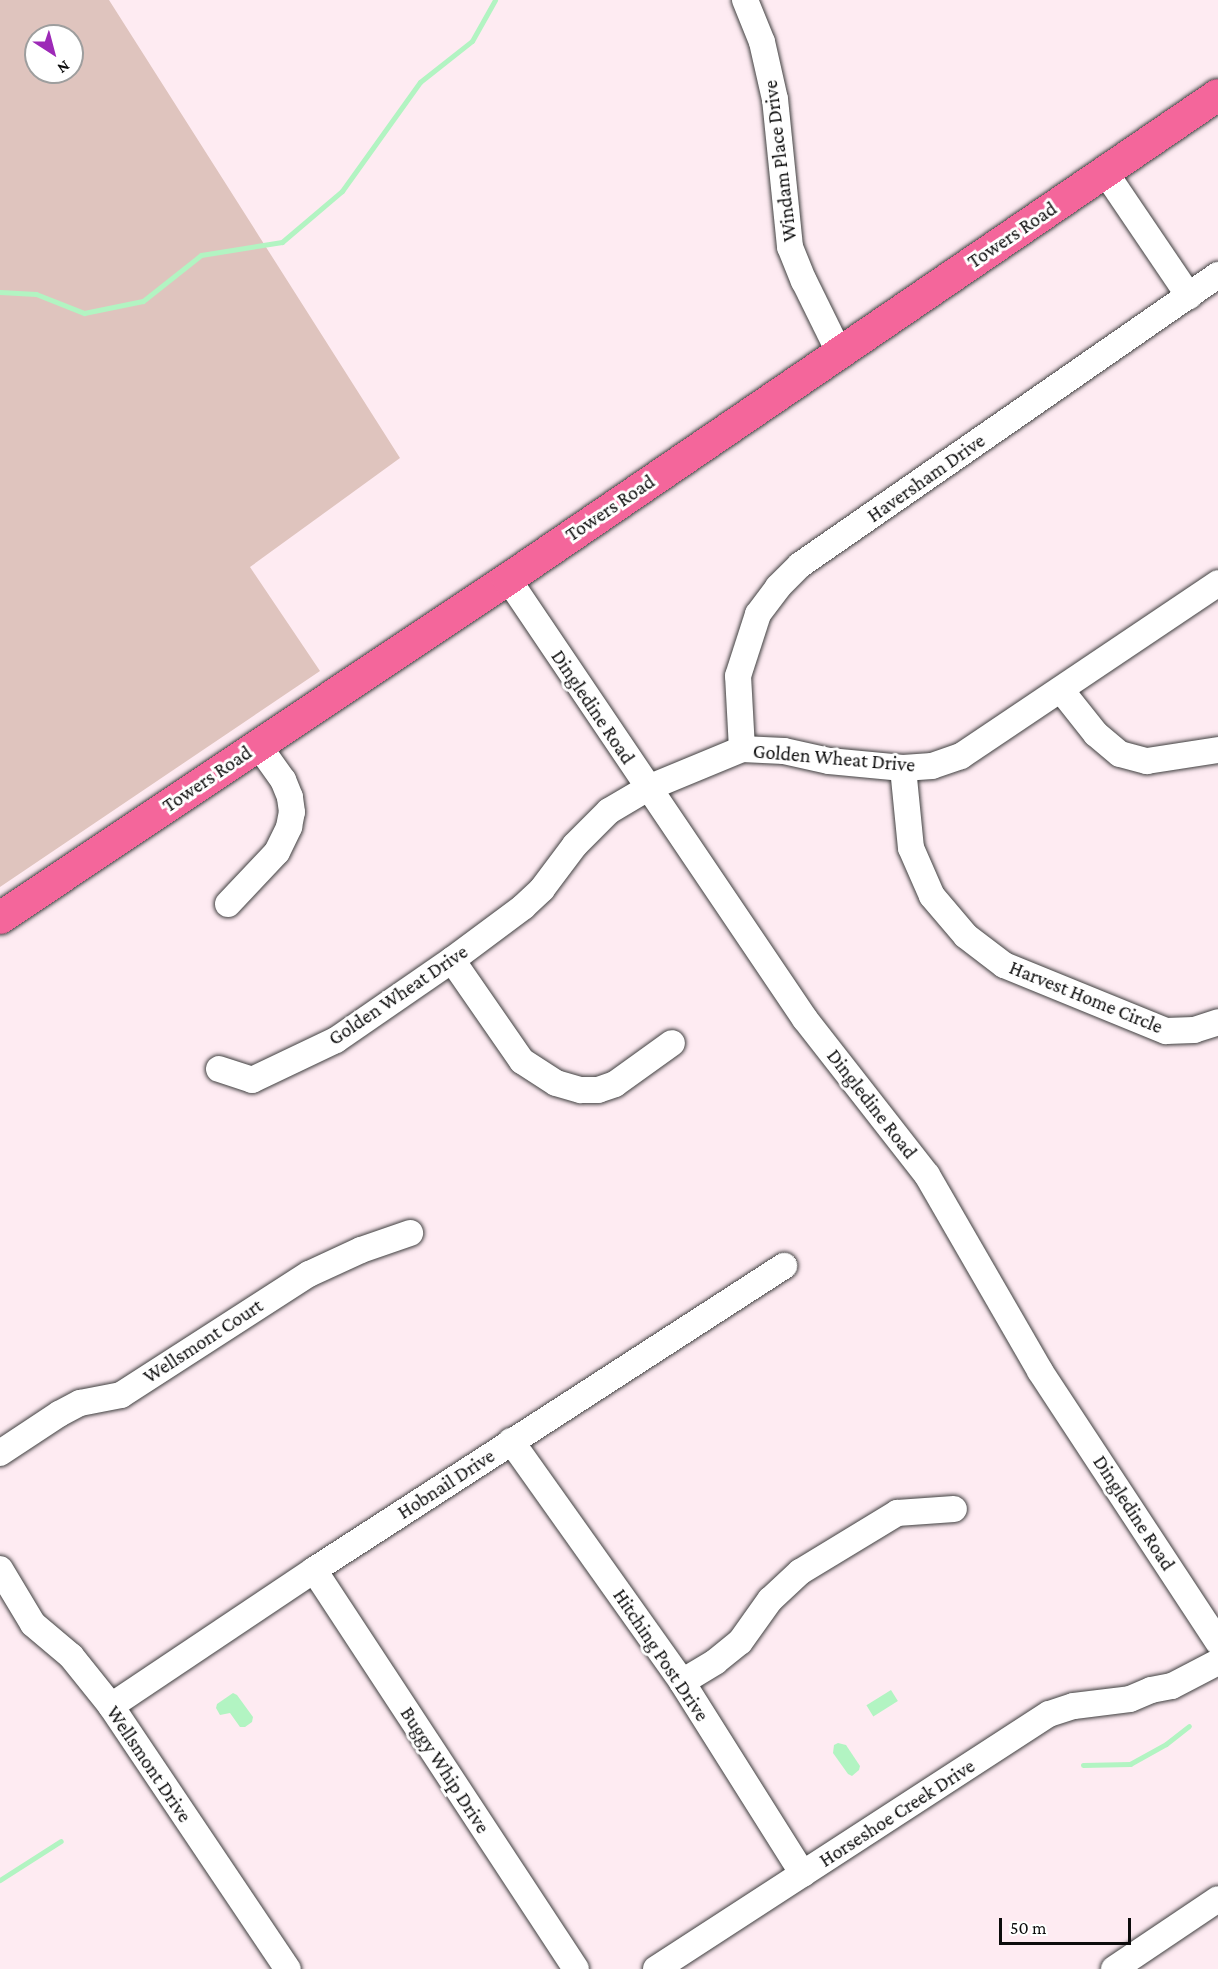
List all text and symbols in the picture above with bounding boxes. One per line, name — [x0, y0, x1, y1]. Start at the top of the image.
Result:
north arrow — [24, 24, 84, 84]
text: N — [54, 57, 73, 77]
street label: Windam Place Drive — [758, 79, 802, 243]
street label: Towers Road — [963, 196, 1061, 274]
street label: Haversham Drive — [862, 429, 990, 527]
street label: Towers Road — [561, 469, 659, 547]
street label: Dingledine Road — [546, 645, 640, 769]
street label: Golden Wheat Drive — [752, 739, 916, 777]
street label: Towers Road — [158, 740, 256, 818]
street label: Golden Wheat Drive — [324, 940, 472, 1050]
street label: Harvest Home Circle — [1006, 955, 1166, 1039]
street label: Dingledine Road — [822, 1044, 922, 1164]
street label: Wellsmont Court — [139, 1293, 267, 1389]
street label: Hobnail Drive — [393, 1444, 499, 1524]
street label: Dingledine Road — [1088, 1451, 1180, 1575]
street label: Hitching Post Drive — [608, 1584, 714, 1726]
street label: Wellsmont Drive — [101, 1701, 197, 1827]
street label: Buggy Whip Drive — [395, 1702, 495, 1838]
street label: Horseshoe Creek Drive — [815, 1754, 979, 1872]
scale bar — [1002, 1906, 1134, 1944]
text: 50 m — [1010, 1918, 1047, 1938]

